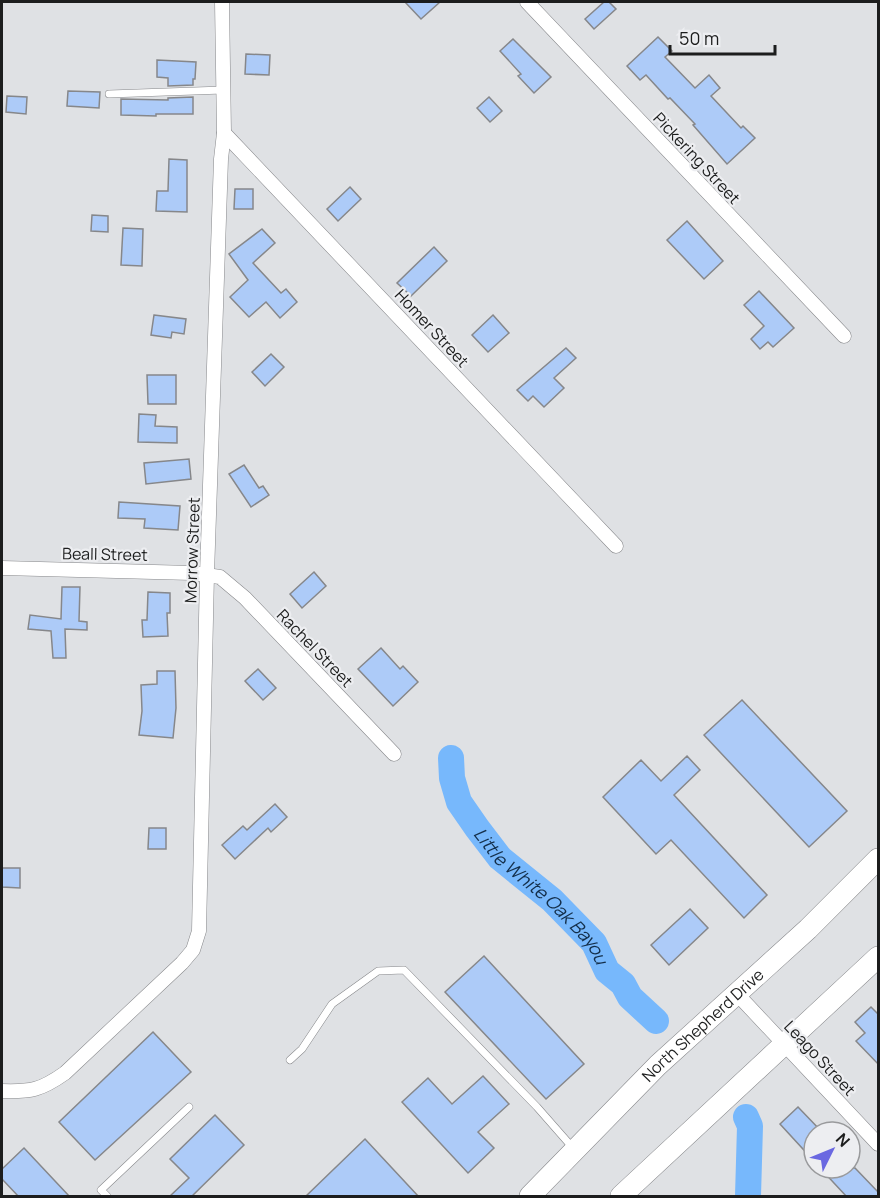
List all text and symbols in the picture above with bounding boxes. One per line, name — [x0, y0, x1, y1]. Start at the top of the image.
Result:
scale bar — [670, 18, 775, 56]
text: 50 m — [679, 26, 719, 50]
street label: Pickering Street — [649, 107, 745, 209]
street label: Homer Street — [390, 284, 474, 372]
street label: Morrow Street — [179, 497, 205, 603]
street label: Beall Street — [62, 542, 148, 566]
street label: Rachel Street — [272, 604, 358, 692]
water label: Little White Oak Bayou — [469, 822, 615, 969]
street label: North Shepherd Drive — [637, 964, 768, 1086]
street label: Leago Street — [779, 1016, 861, 1100]
north arrow — [802, 1120, 862, 1180]
text: N — [831, 1128, 855, 1151]

